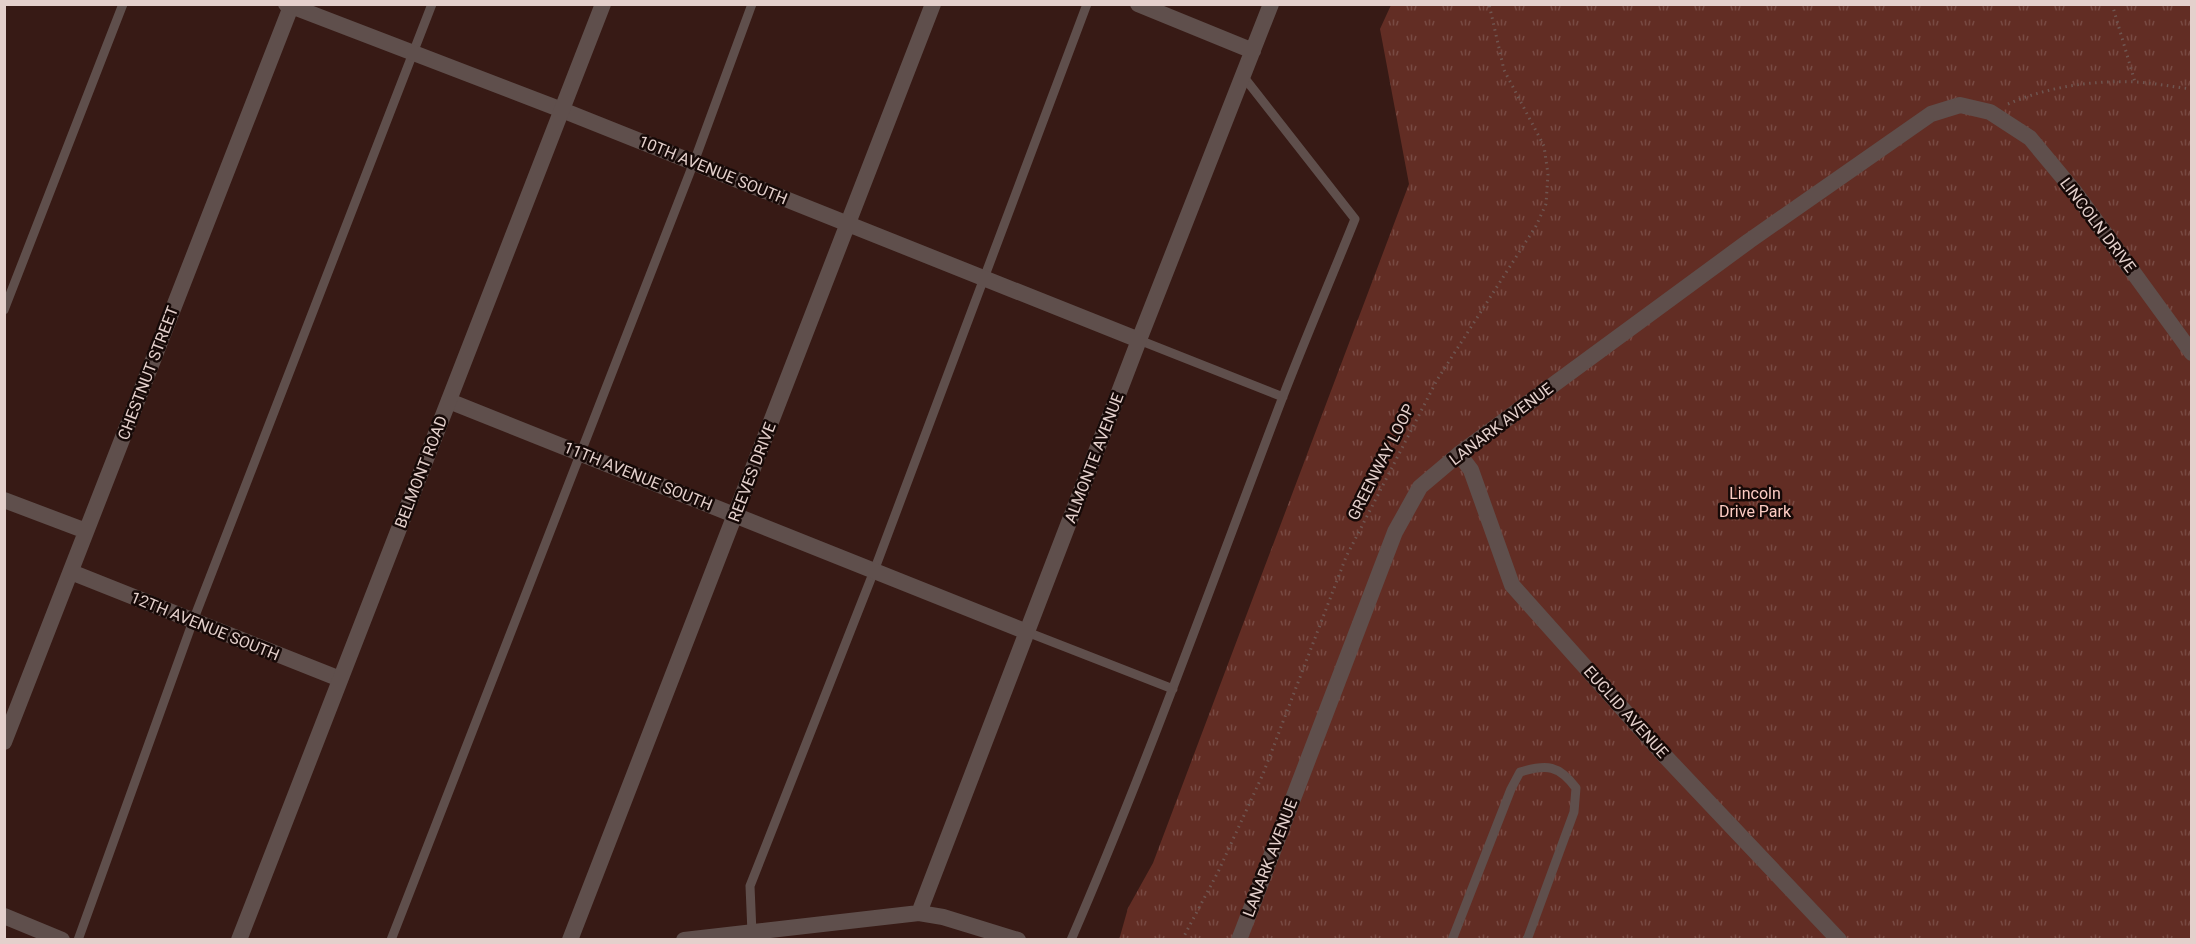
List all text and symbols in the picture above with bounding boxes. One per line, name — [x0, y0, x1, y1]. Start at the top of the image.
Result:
street label: 10TH AVENUE SOUTH — [636, 131, 790, 209]
street label: LINCOLN DRIVE — [2056, 174, 2140, 276]
street label: CHESTNUT STREET — [114, 303, 182, 443]
street label: LANARK AVENUE — [1445, 379, 1557, 469]
street label: ALMONTE AVENUE — [1060, 390, 1128, 526]
street label: GREENWAY LOOP — [1344, 401, 1418, 523]
street label: BELMONT ROAD — [391, 413, 451, 531]
street label: REEVES DRIVE — [724, 420, 780, 524]
street label: 11TH AVENUE SOUTH — [561, 437, 715, 515]
park label: Lincoln Drive Park — [1719, 484, 1792, 521]
street label: 12TH AVENUE SOUTH — [128, 587, 282, 665]
street label: EUCLID AVENUE — [1580, 662, 1672, 762]
street label: LANARK AVENUE — [1239, 796, 1301, 920]

